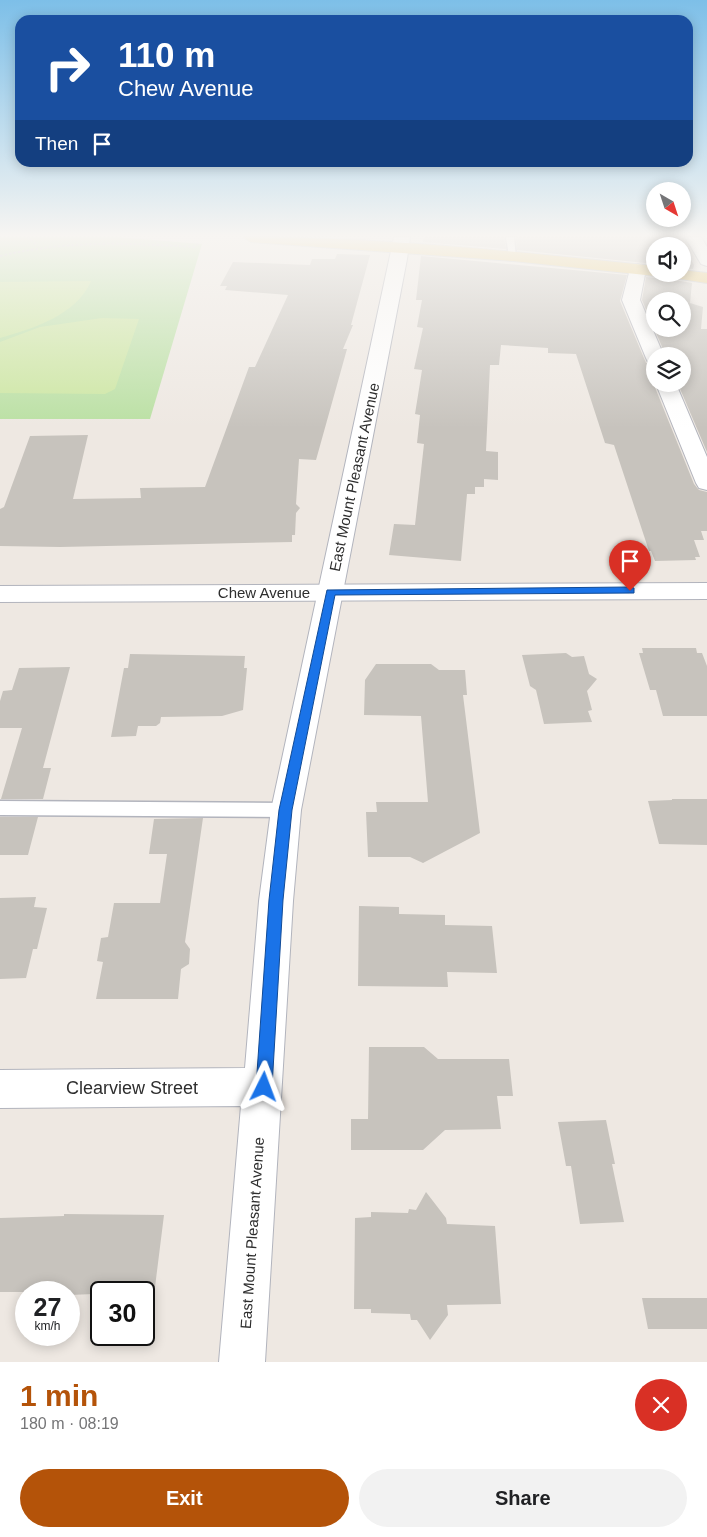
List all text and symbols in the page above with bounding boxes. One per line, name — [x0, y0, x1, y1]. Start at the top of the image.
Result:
icon: right — [35, 35, 100, 100]
text: 110 m — [118, 35, 215, 74]
text: Chew Avenue — [118, 76, 253, 101]
icon: arrive — [88, 130, 116, 158]
text: Then — [35, 133, 78, 154]
north arrow — [646, 182, 691, 228]
map controls — [646, 182, 691, 392]
button: sound — [646, 237, 691, 282]
button: search — [646, 292, 691, 337]
button: layers — [646, 347, 691, 392]
street label: East Mount Pleasant Avenue — [326, 381, 382, 573]
pin — [609, 540, 651, 591]
icon: arrive — [616, 547, 644, 575]
street label: Chew Avenue — [218, 584, 310, 601]
position arrow — [237, 1060, 289, 1112]
street label: Clearview Street — [66, 1078, 198, 1098]
street label: East Mount Pleasant Avenue — [237, 1136, 267, 1330]
speed limit sign: 30 — [90, 1281, 155, 1346]
text: 27 — [34, 1293, 61, 1321]
text: km/h — [34, 1319, 61, 1333]
text: 1 min — [20, 1379, 98, 1412]
button: close — [635, 1379, 687, 1431]
text: 180 m · 08:19 — [20, 1415, 119, 1432]
button: Exit — [20, 1469, 349, 1527]
button: Share — [359, 1469, 687, 1527]

